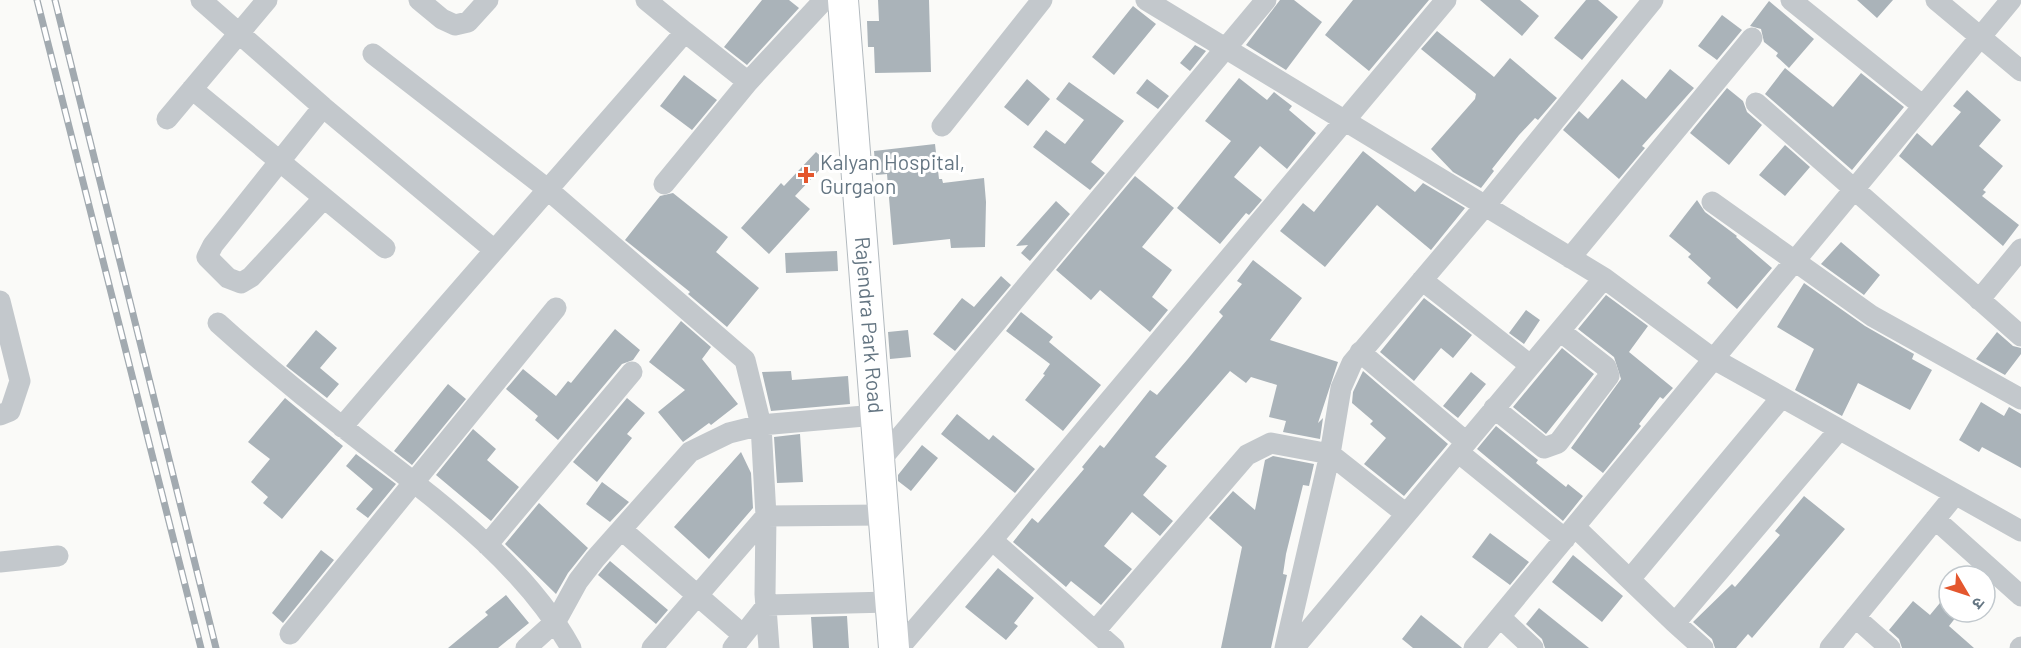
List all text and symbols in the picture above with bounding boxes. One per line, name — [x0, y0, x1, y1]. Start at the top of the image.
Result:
place label: Kalyan Hospital, Gurgaon — [820, 149, 965, 198]
marker: Kalyan Hospital, Gurgaon — [797, 166, 815, 184]
street label: Rajendra Park Road — [851, 236, 889, 414]
north arrow — [1937, 564, 1997, 624]
text: उ — [1968, 594, 1989, 614]

